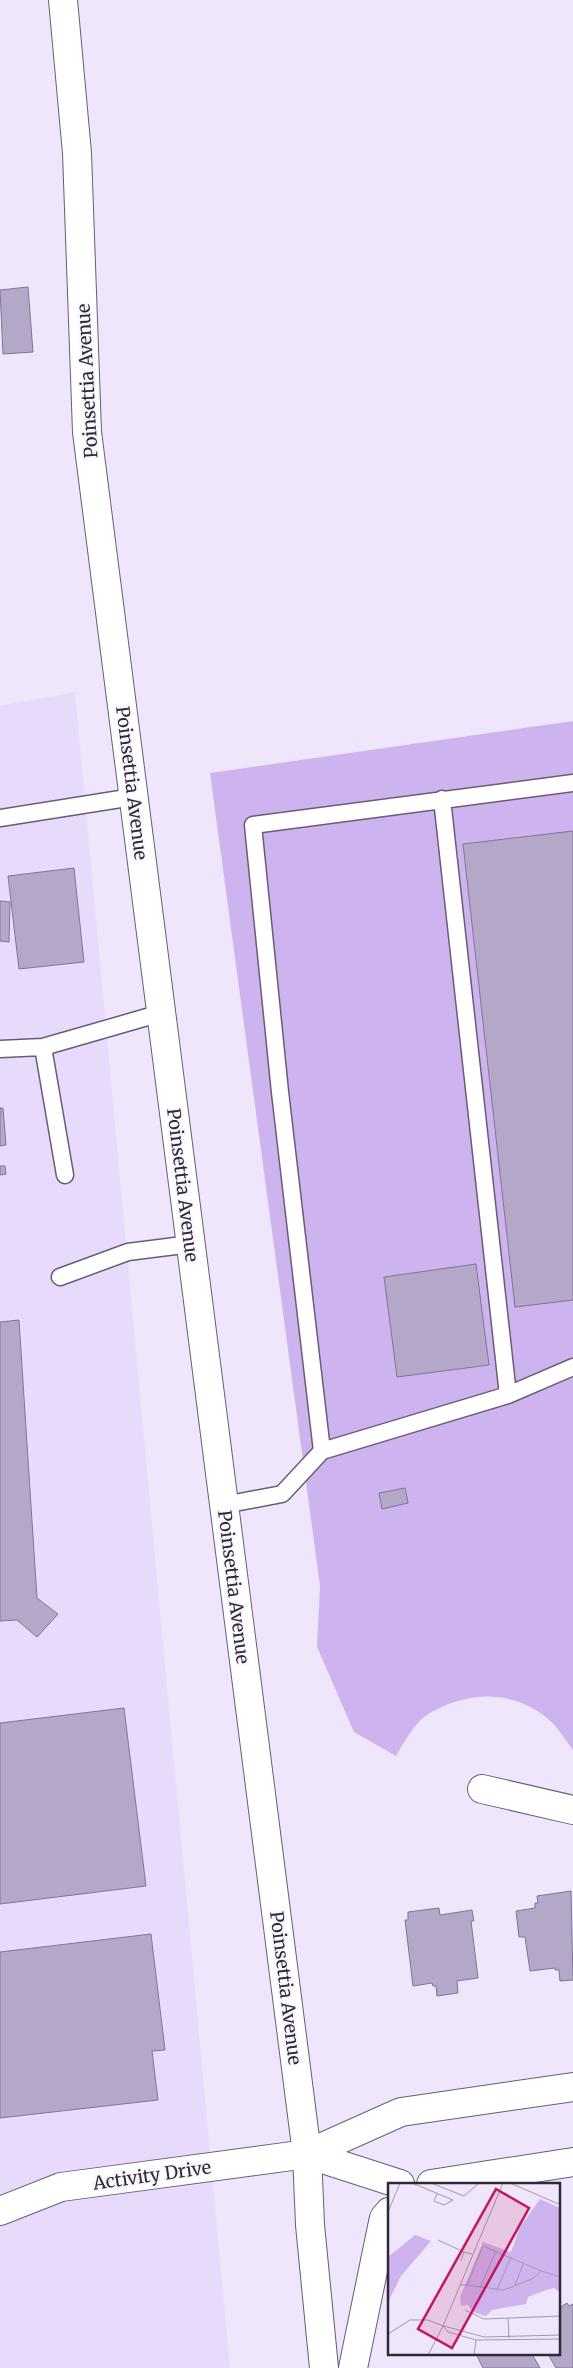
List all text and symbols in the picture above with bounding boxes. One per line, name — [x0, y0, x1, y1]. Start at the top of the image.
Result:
street label: Poinsettia Avenue — [71, 303, 103, 459]
street label: Poinsettia Avenue — [111, 705, 153, 861]
street label: Poinsettia Avenue — [162, 1107, 204, 1263]
street label: Poinsettia Avenue — [213, 1509, 255, 1665]
street label: Poinsettia Avenue — [265, 1910, 307, 2066]
street label: Activity Drive — [91, 2155, 212, 2195]
inset map — [388, 2183, 560, 2356]

